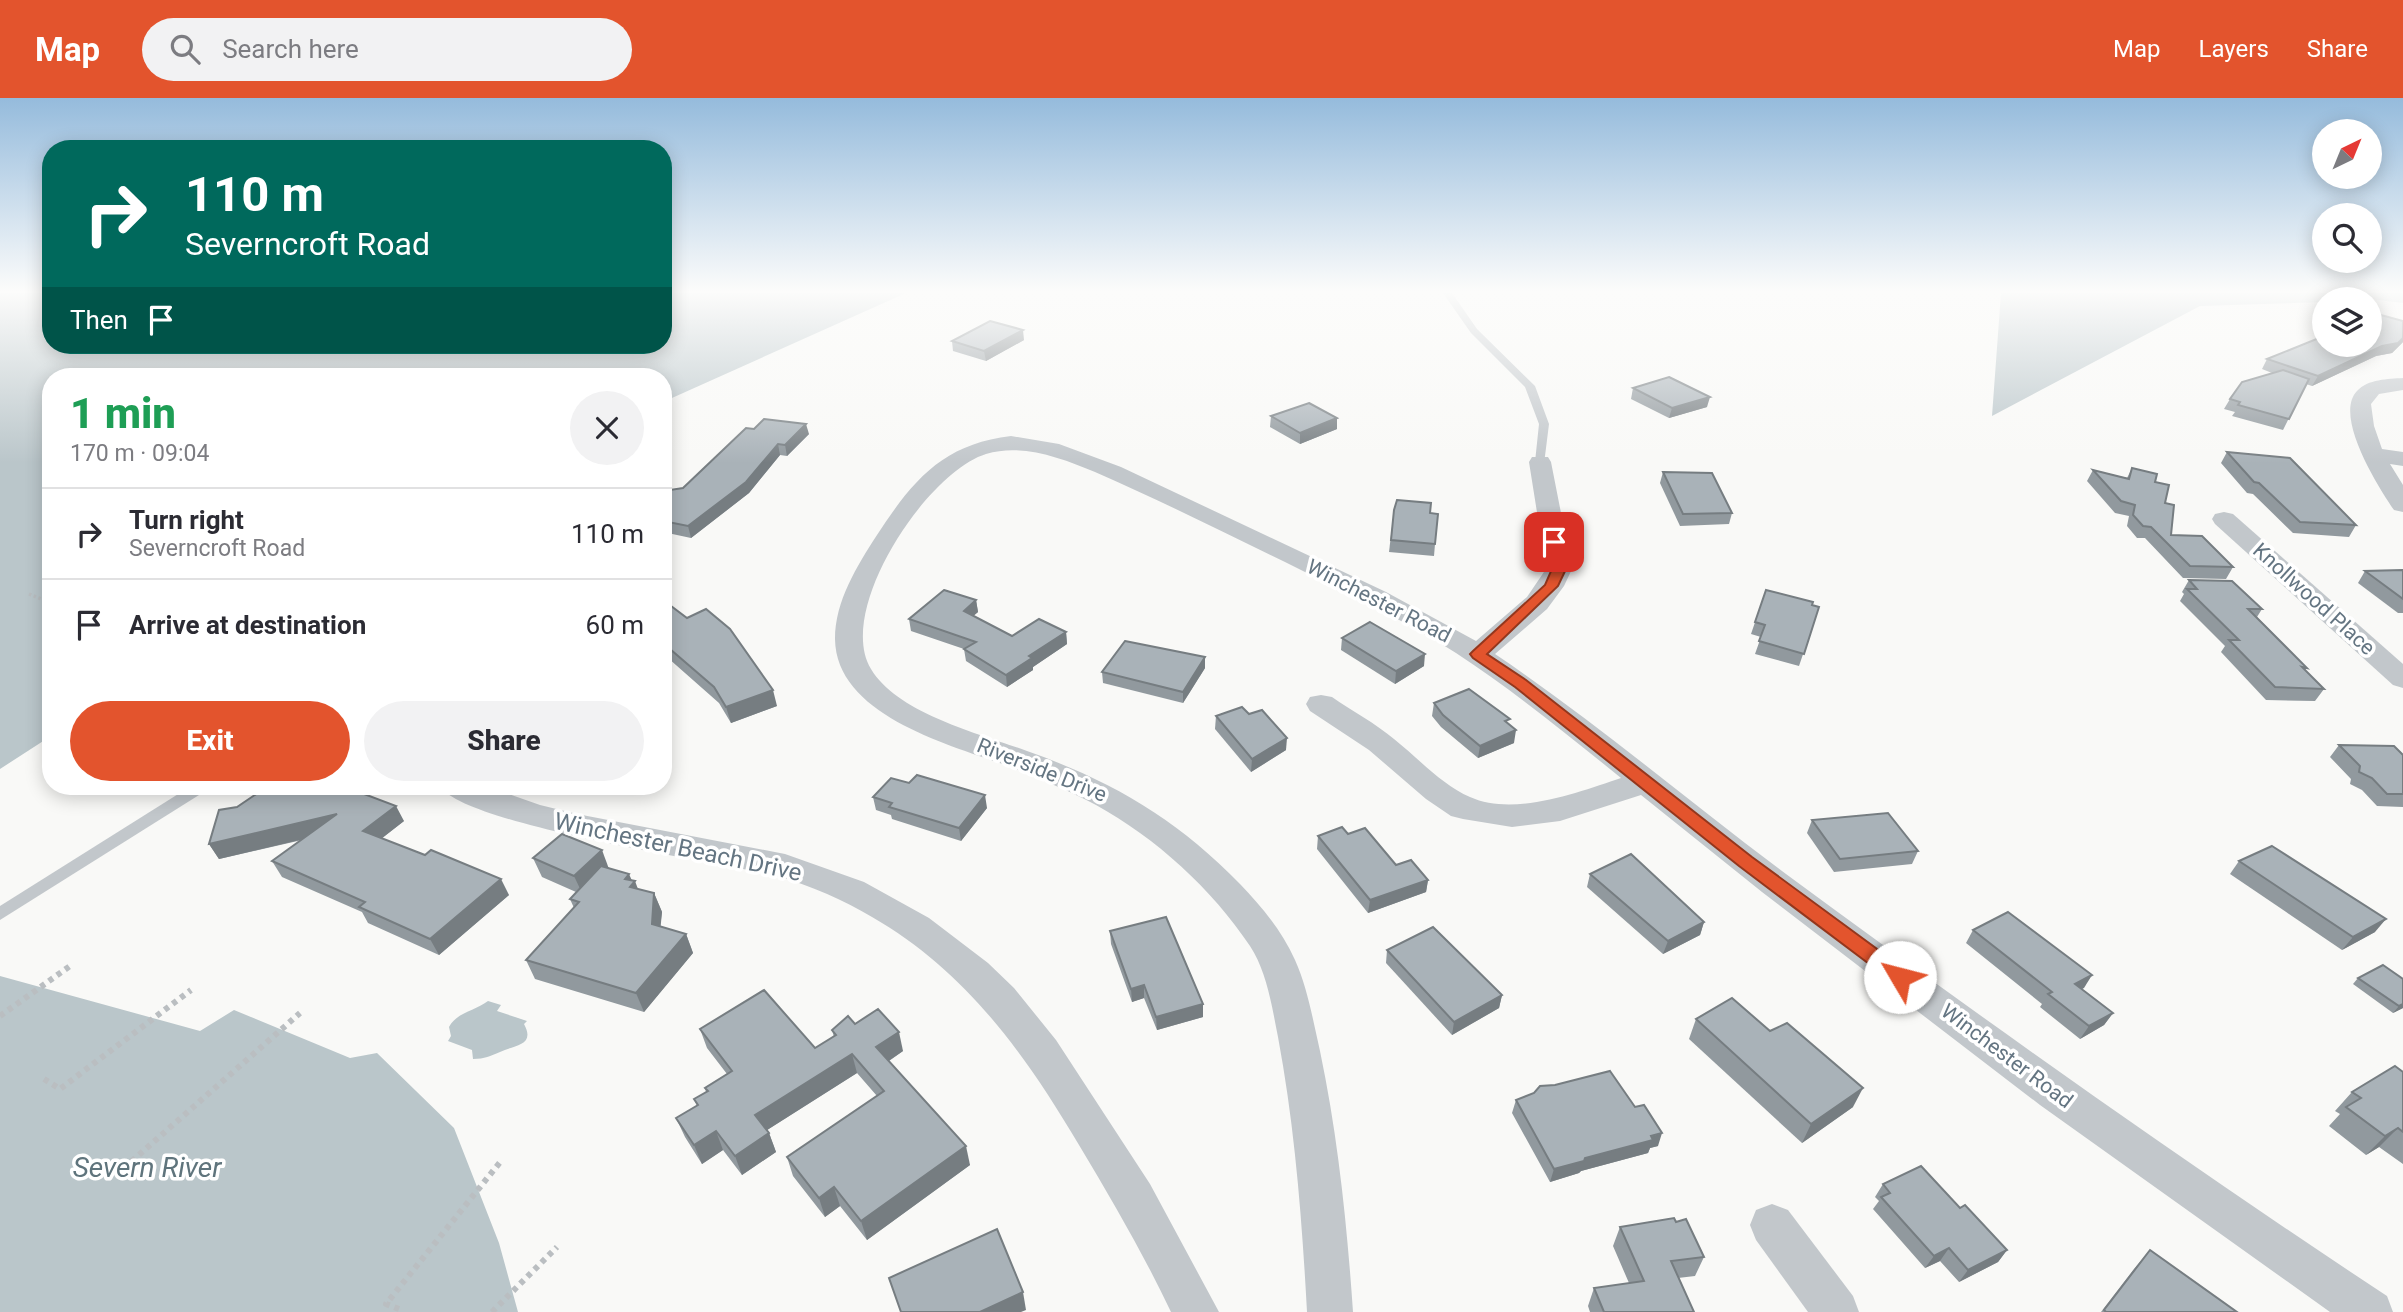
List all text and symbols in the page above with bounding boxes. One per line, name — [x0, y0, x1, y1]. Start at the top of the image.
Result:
search box — [142, 18, 632, 81]
text: Map — [35, 30, 100, 69]
icon: search — [166, 30, 204, 68]
text: Search here — [222, 34, 359, 64]
text: Map — [2113, 35, 2161, 63]
text: Layers — [2199, 35, 2269, 63]
text: Share — [2307, 35, 2368, 63]
north arrow — [2312, 119, 2382, 189]
map controls — [2312, 119, 2382, 357]
text: 110 m — [185, 166, 324, 223]
icon: right — [70, 168, 161, 259]
button: search — [2312, 203, 2382, 273]
text: Severncroft Road — [185, 225, 430, 263]
button: layers — [2312, 287, 2382, 357]
icon: arrive — [142, 301, 180, 339]
text: Then — [70, 305, 128, 335]
text: 1 min — [70, 389, 176, 438]
button: close — [570, 391, 644, 465]
text: 170 m · 09:04 — [70, 440, 209, 467]
text: Turn right — [129, 505, 244, 535]
pin — [1524, 512, 1584, 572]
icon: right — [70, 515, 108, 553]
text: 110 m — [571, 519, 644, 549]
icon: arrive — [1535, 523, 1573, 561]
text: Severncroft Road — [129, 535, 305, 562]
street label: Knollwood Place — [2248, 538, 2380, 660]
street label: Winchester Road — [1303, 554, 1455, 648]
icon: arrive — [70, 606, 108, 644]
text: Arrive at destination — [129, 610, 366, 640]
text: 60 m — [586, 610, 644, 640]
button: Exit — [70, 701, 350, 781]
button: Share — [364, 701, 644, 781]
street label: Riverside Drive — [974, 733, 1110, 807]
street label: Winchester Beach Drive — [552, 807, 804, 887]
position arrow — [1863, 940, 1937, 1014]
street label: Winchester Road — [1937, 999, 2077, 1113]
water label: Severn River — [73, 1151, 222, 1184]

